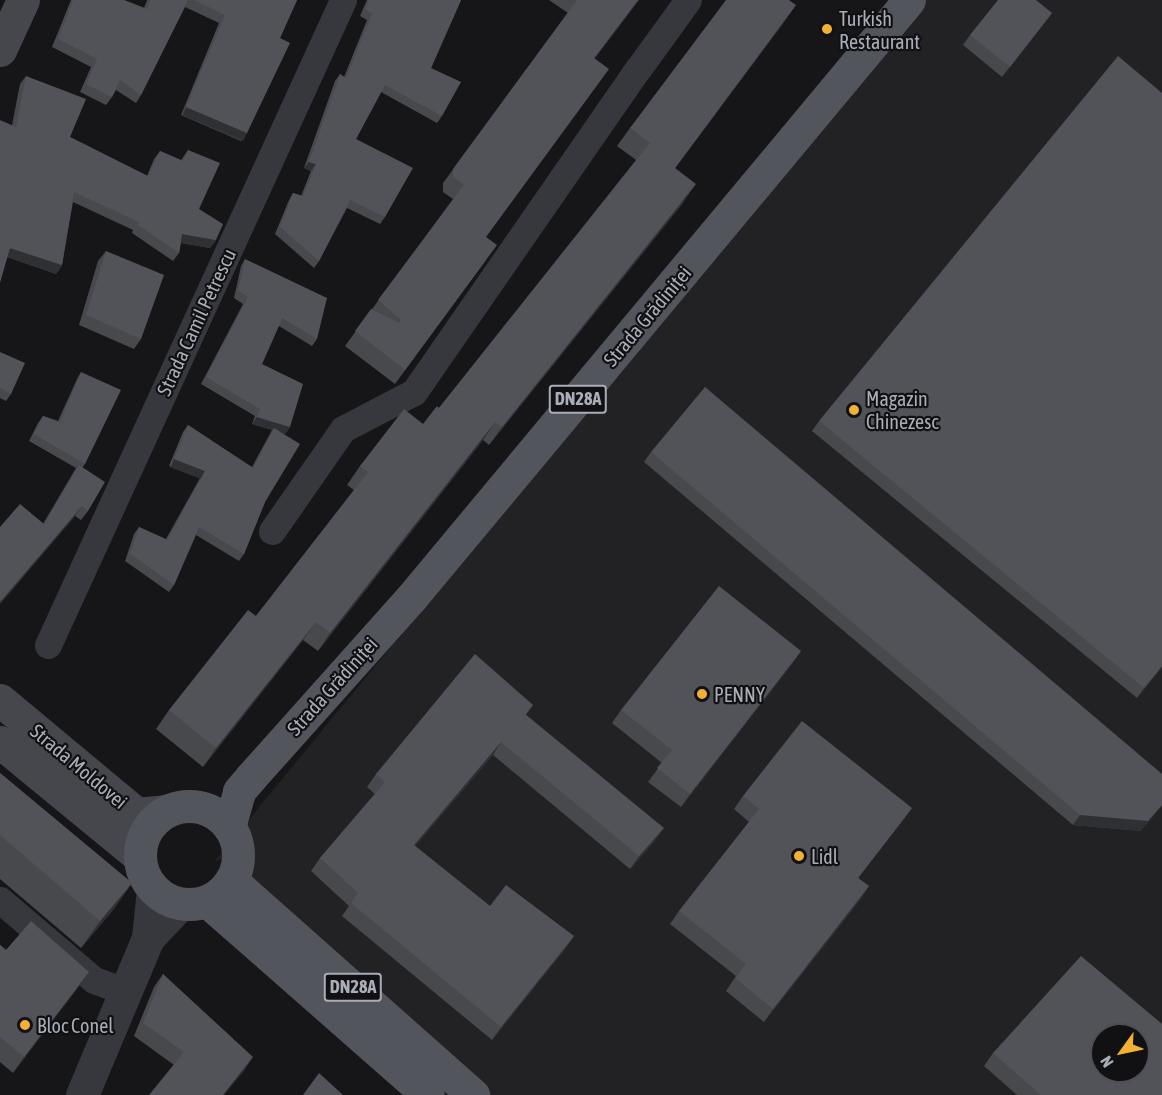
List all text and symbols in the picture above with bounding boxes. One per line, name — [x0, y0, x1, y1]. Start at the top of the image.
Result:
place label: Turkish Restaurant — [839, 6, 920, 53]
marker: Turkish Restaurant — [820, 22, 834, 36]
street label: Strada Camil Petrescu — [151, 245, 241, 399]
street label: Strada Grădiniței — [598, 261, 696, 371]
road number: DN28A — [548, 384, 608, 414]
place label: Magazin Chinezesc — [866, 386, 939, 433]
marker: Magazin Chinezesc — [847, 403, 861, 417]
street label: Strada Grădiniței — [282, 632, 382, 740]
place label: PENNY — [714, 682, 765, 706]
marker: PENNY — [695, 687, 709, 701]
street label: Strada Moldovei — [26, 719, 132, 813]
place label: Lidl — [811, 844, 838, 868]
marker: Lidl — [792, 849, 806, 863]
road number: DN28A — [323, 972, 383, 1002]
place label: Bloc Conel — [37, 1013, 114, 1037]
marker: Bloc Conel — [18, 1018, 32, 1032]
north arrow — [1090, 1023, 1150, 1083]
text: N — [1096, 1053, 1117, 1071]

